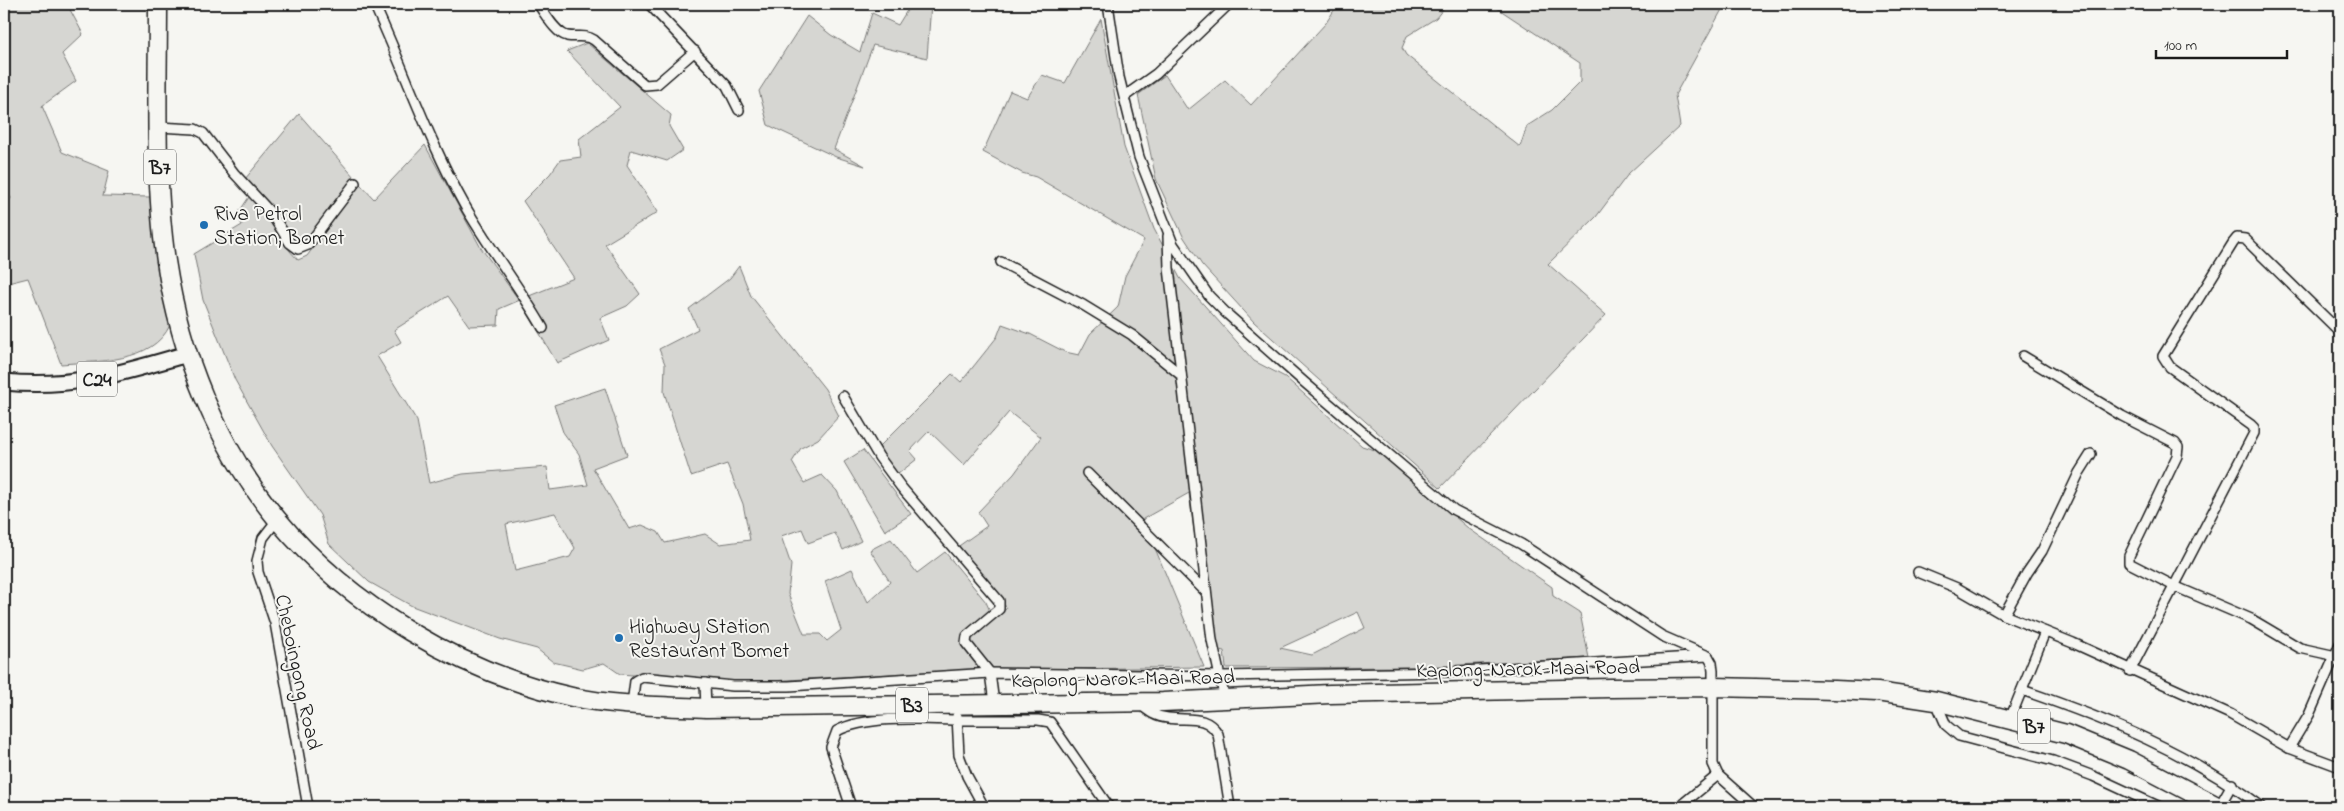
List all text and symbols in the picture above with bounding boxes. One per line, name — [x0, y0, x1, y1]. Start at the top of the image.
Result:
scale bar — [2156, 28, 2288, 60]
text: 100 m — [2164, 35, 2197, 57]
road number: B7 — [144, 150, 176, 184]
place label: Riva Petrol Station, Bomet — [214, 200, 345, 254]
marker: Riva Petrol Station, Bomet — [198, 219, 210, 231]
road number: C24 — [77, 362, 117, 396]
street label: Cheboingong Road — [264, 592, 328, 753]
place label: Highway Station Restaurant Bomet — [629, 613, 789, 667]
marker: Highway Station Restaurant Bomet — [613, 632, 625, 644]
street label: Kaplong-Narok-Maai Road — [1416, 653, 1640, 689]
street label: Kaplong-Narok-Maai Road — [1011, 663, 1235, 699]
road number: B3 — [896, 688, 928, 722]
road number: B7 — [2018, 708, 2050, 744]

